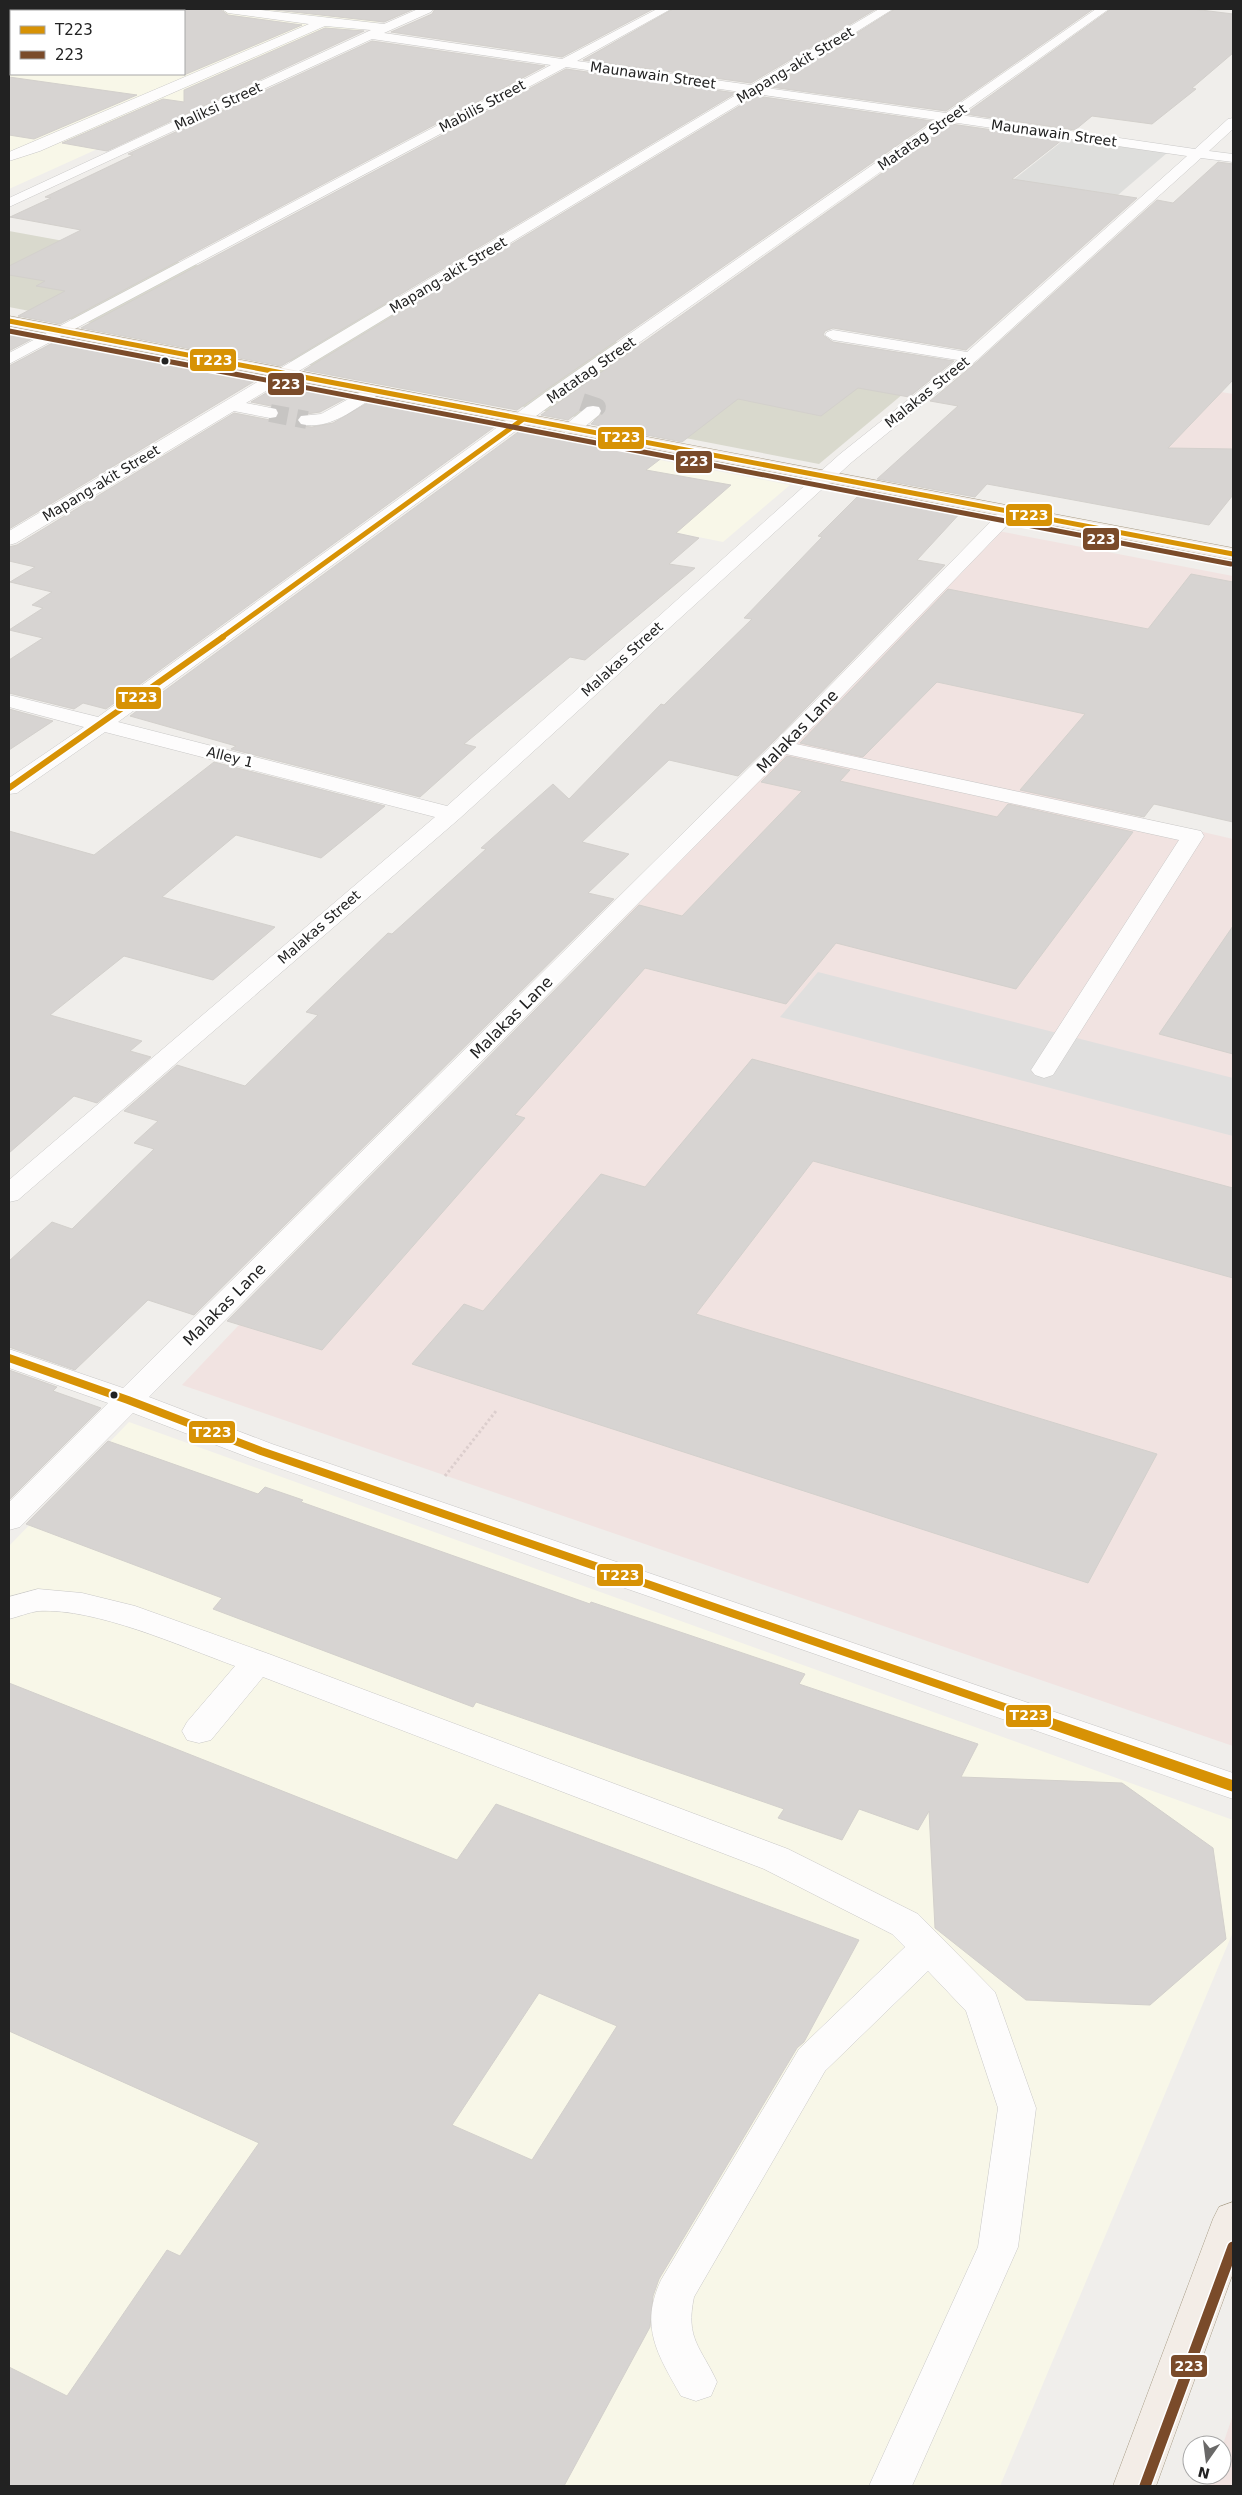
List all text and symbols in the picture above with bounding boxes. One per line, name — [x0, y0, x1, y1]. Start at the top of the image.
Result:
legend — [10, 10, 185, 75]
text: T223 — [54, 21, 93, 39]
street label: Mapang-akit Street — [733, 23, 857, 106]
text: 223 — [55, 46, 84, 64]
street label: Maunawain Street — [589, 58, 717, 92]
street label: Mabilis Street — [436, 76, 528, 135]
street label: Maliksi Street — [172, 79, 265, 133]
street label: Matatag Street — [875, 100, 970, 174]
street label: Maunawain Street — [990, 116, 1118, 150]
street label: Mapang-akit Street — [386, 233, 510, 316]
street label: Matatag Street — [544, 333, 639, 407]
line badge: T223 — [189, 348, 237, 372]
text: T223 — [194, 352, 232, 368]
street label: Malakas Street — [882, 353, 973, 431]
unlabelled marker — [160, 356, 170, 366]
line badge: 223 — [267, 372, 305, 396]
text: 223 — [271, 376, 301, 392]
line badge: T223 — [597, 426, 645, 450]
text: T223 — [602, 429, 640, 445]
street label: Mapang-akit Street — [39, 441, 163, 524]
line badge: 223 — [675, 450, 713, 474]
text: 223 — [679, 453, 709, 469]
line badge: T223 — [1005, 503, 1053, 527]
text: T223 — [1010, 507, 1048, 523]
line badge: 223 — [1082, 527, 1120, 551]
text: 223 — [1086, 531, 1116, 547]
street label: Malakas Street — [578, 618, 666, 700]
line badge: T223 — [115, 686, 162, 710]
street label: Malakas Lane — [753, 686, 842, 777]
text: T223 — [119, 689, 157, 705]
street label: Alley 1 — [205, 743, 255, 771]
street label: Malakas Street — [275, 887, 364, 967]
street label: Malakas Lane — [466, 972, 557, 1063]
street label: Malakas Lane — [179, 1259, 270, 1350]
unlabelled marker — [109, 1390, 119, 1400]
line badge: T223 — [188, 1420, 236, 1444]
text: T223 — [193, 1424, 231, 1440]
line badge: T223 — [596, 1563, 644, 1587]
text: T223 — [601, 1567, 639, 1583]
line badge: T223 — [1005, 1704, 1052, 1728]
text: T223 — [1010, 1707, 1048, 1723]
line badge: 223 — [1170, 2354, 1208, 2378]
text: 223 — [1174, 2358, 1204, 2374]
north arrow — [1182, 2435, 1232, 2485]
text: N — [1196, 2463, 1211, 2482]

